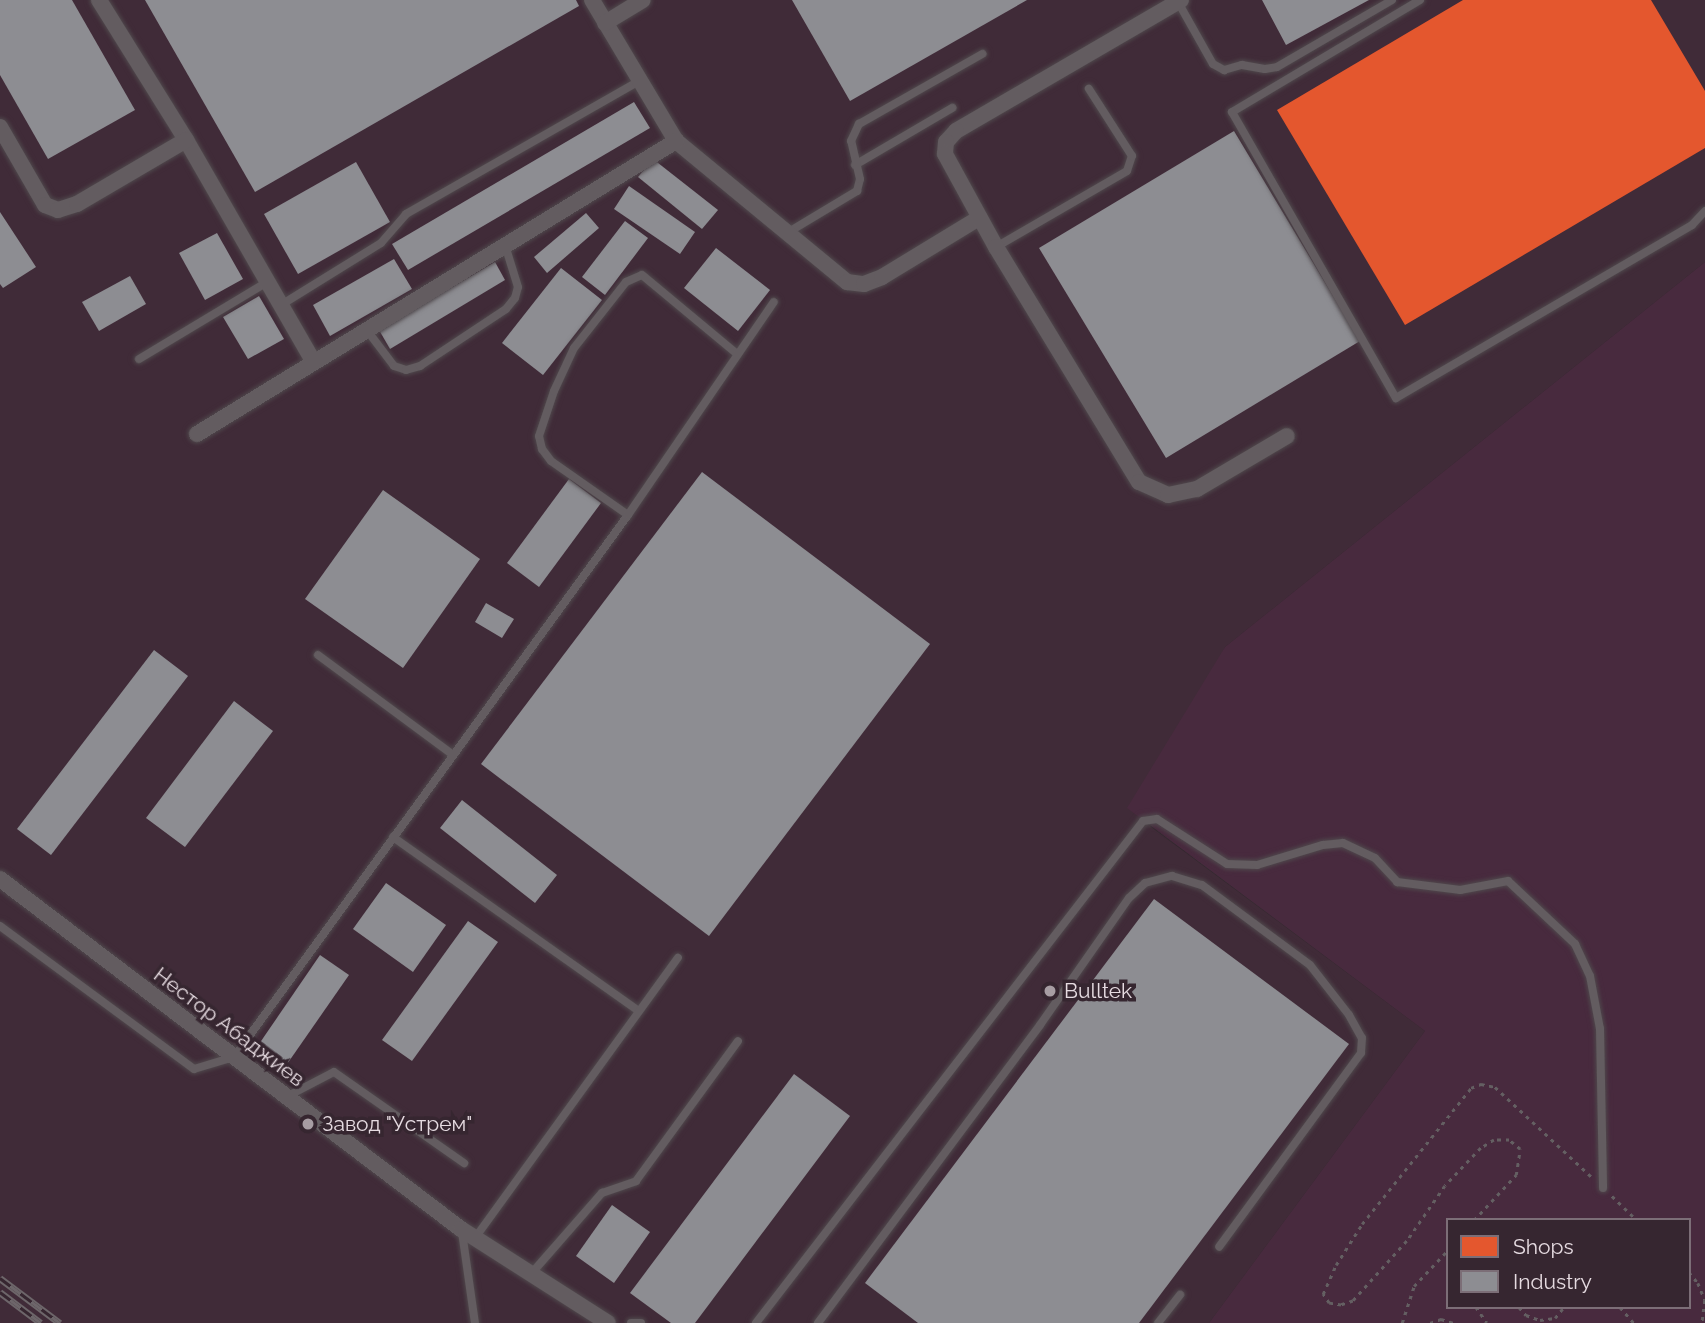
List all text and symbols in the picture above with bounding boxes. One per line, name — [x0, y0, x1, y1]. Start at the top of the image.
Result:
street label: Нестор Абаджиев — [148, 962, 310, 1092]
place label: Bulltek — [1064, 978, 1132, 1004]
marker: Bulltek — [1042, 983, 1058, 999]
place label: Завод "Устрем" — [322, 1111, 473, 1137]
marker: Завод "Устрем" — [300, 1116, 316, 1132]
legend — [1446, 1218, 1691, 1309]
text: Shops — [1513, 1234, 1574, 1259]
text: Industry — [1513, 1269, 1592, 1294]

